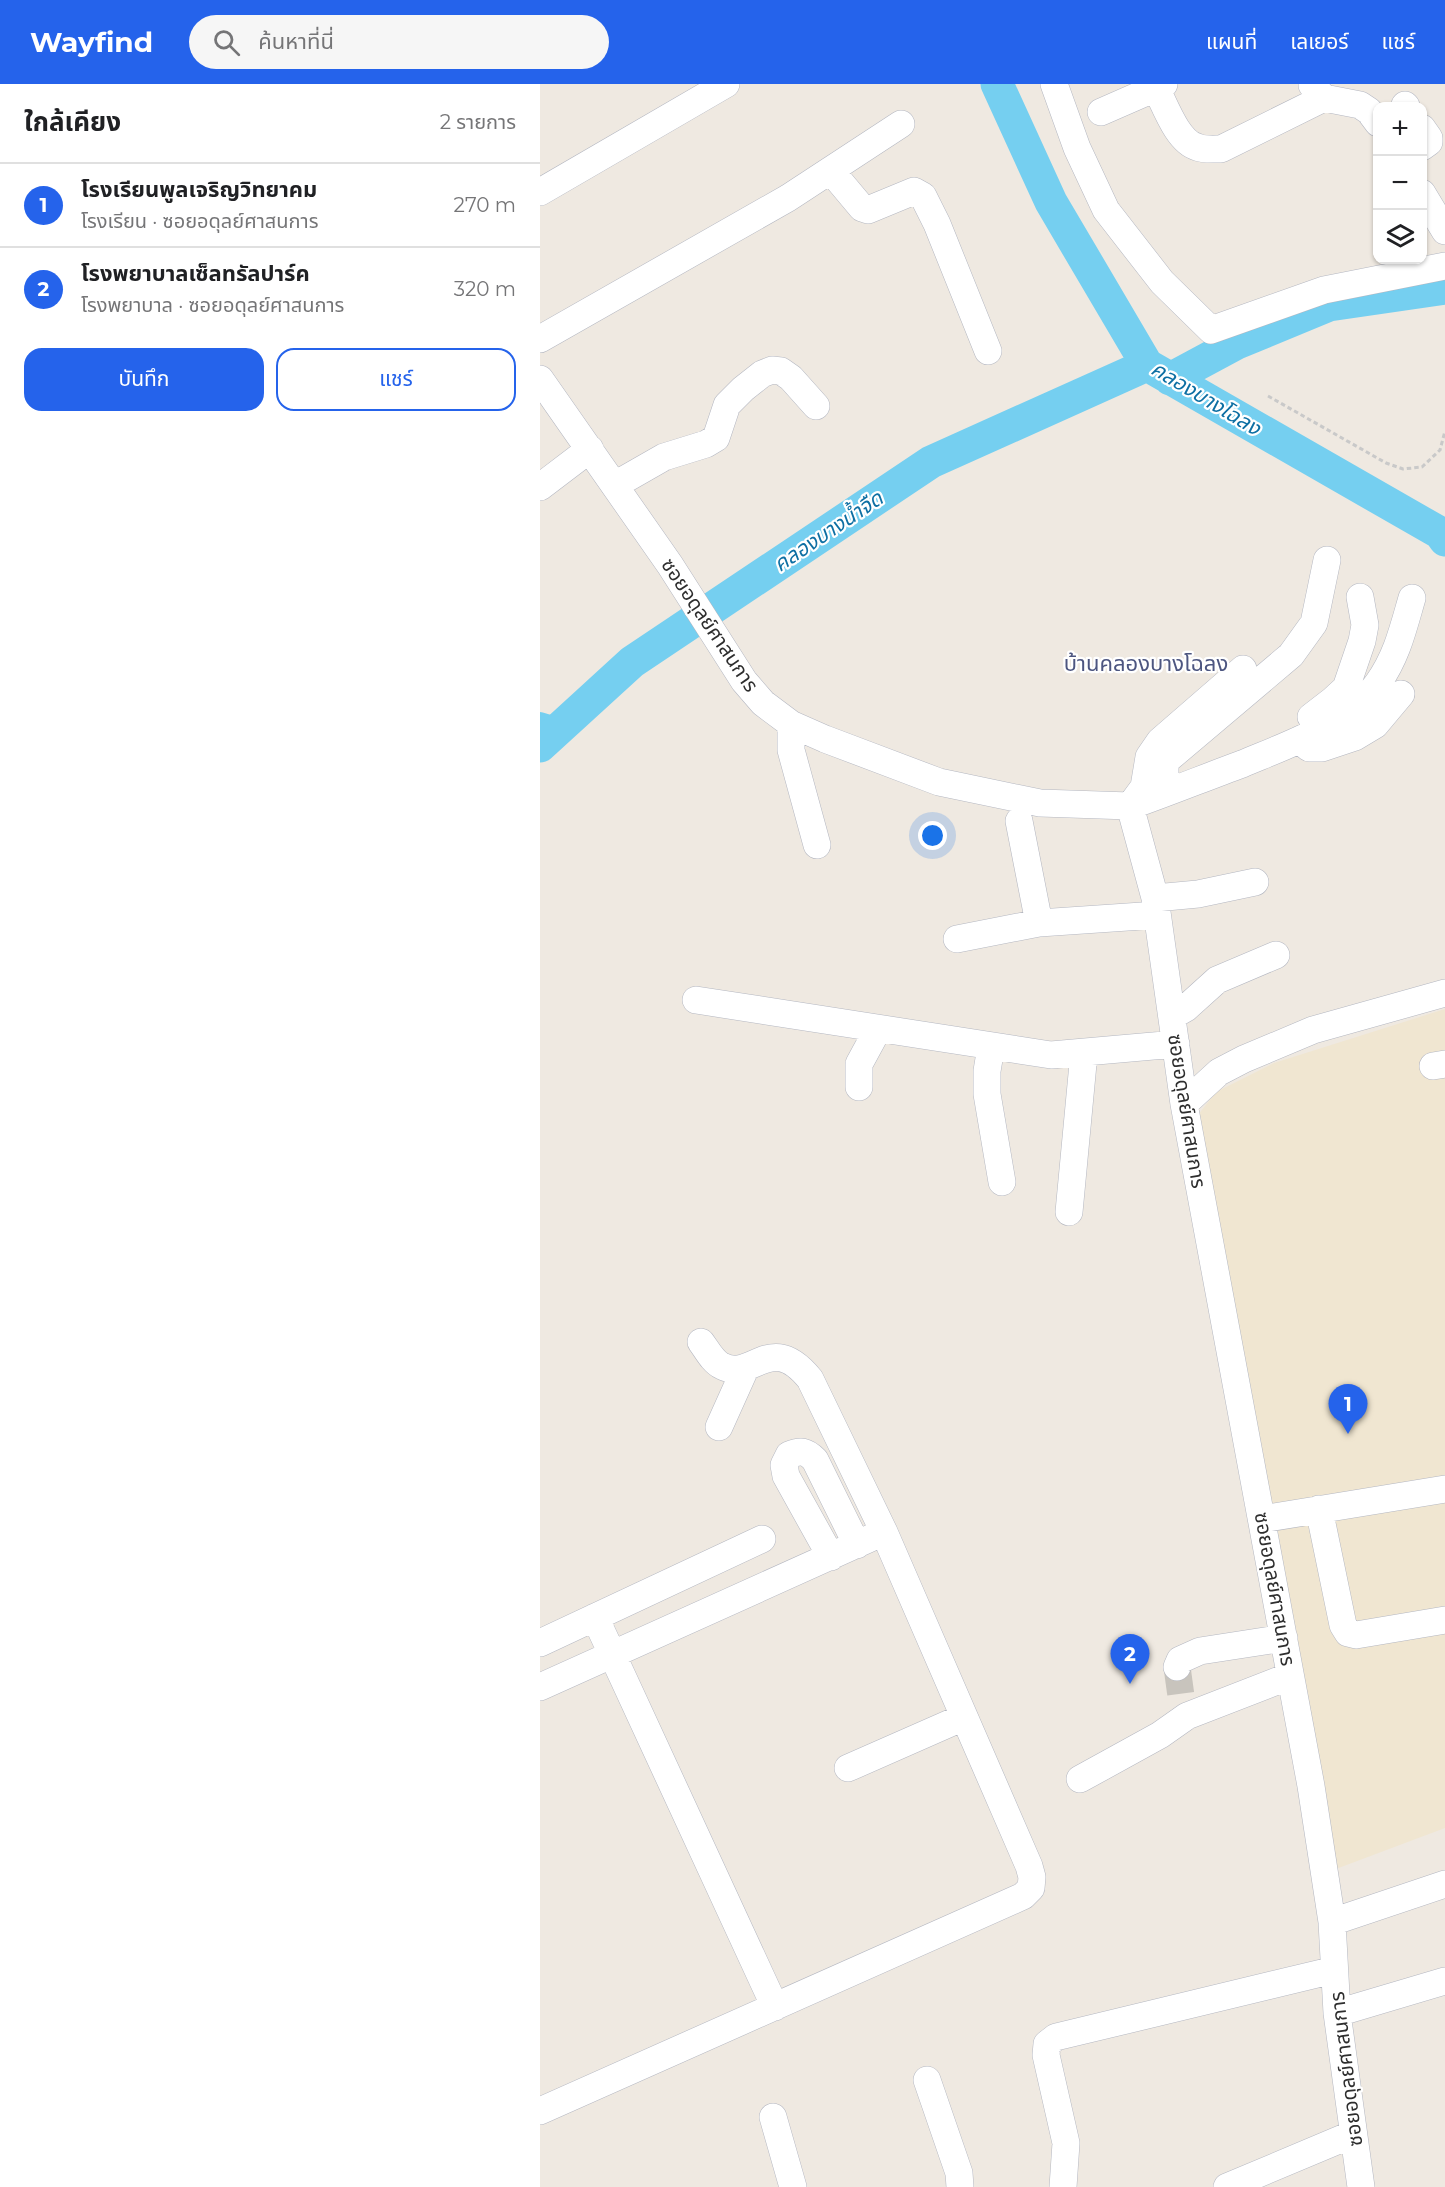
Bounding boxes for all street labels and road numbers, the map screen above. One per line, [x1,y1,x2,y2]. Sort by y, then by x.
street label: ซอยอดุลย์ศาสนการ [656,554,764,696]
street label: ซอยอดุลย์ศาสนการ [1163,1032,1211,1190]
street label: ซอยอดุลย์ศาสนการ [1250,1510,1300,1668]
street label: ซอยอดุลย์ศาสนการ [1325,1990,1367,2148]

